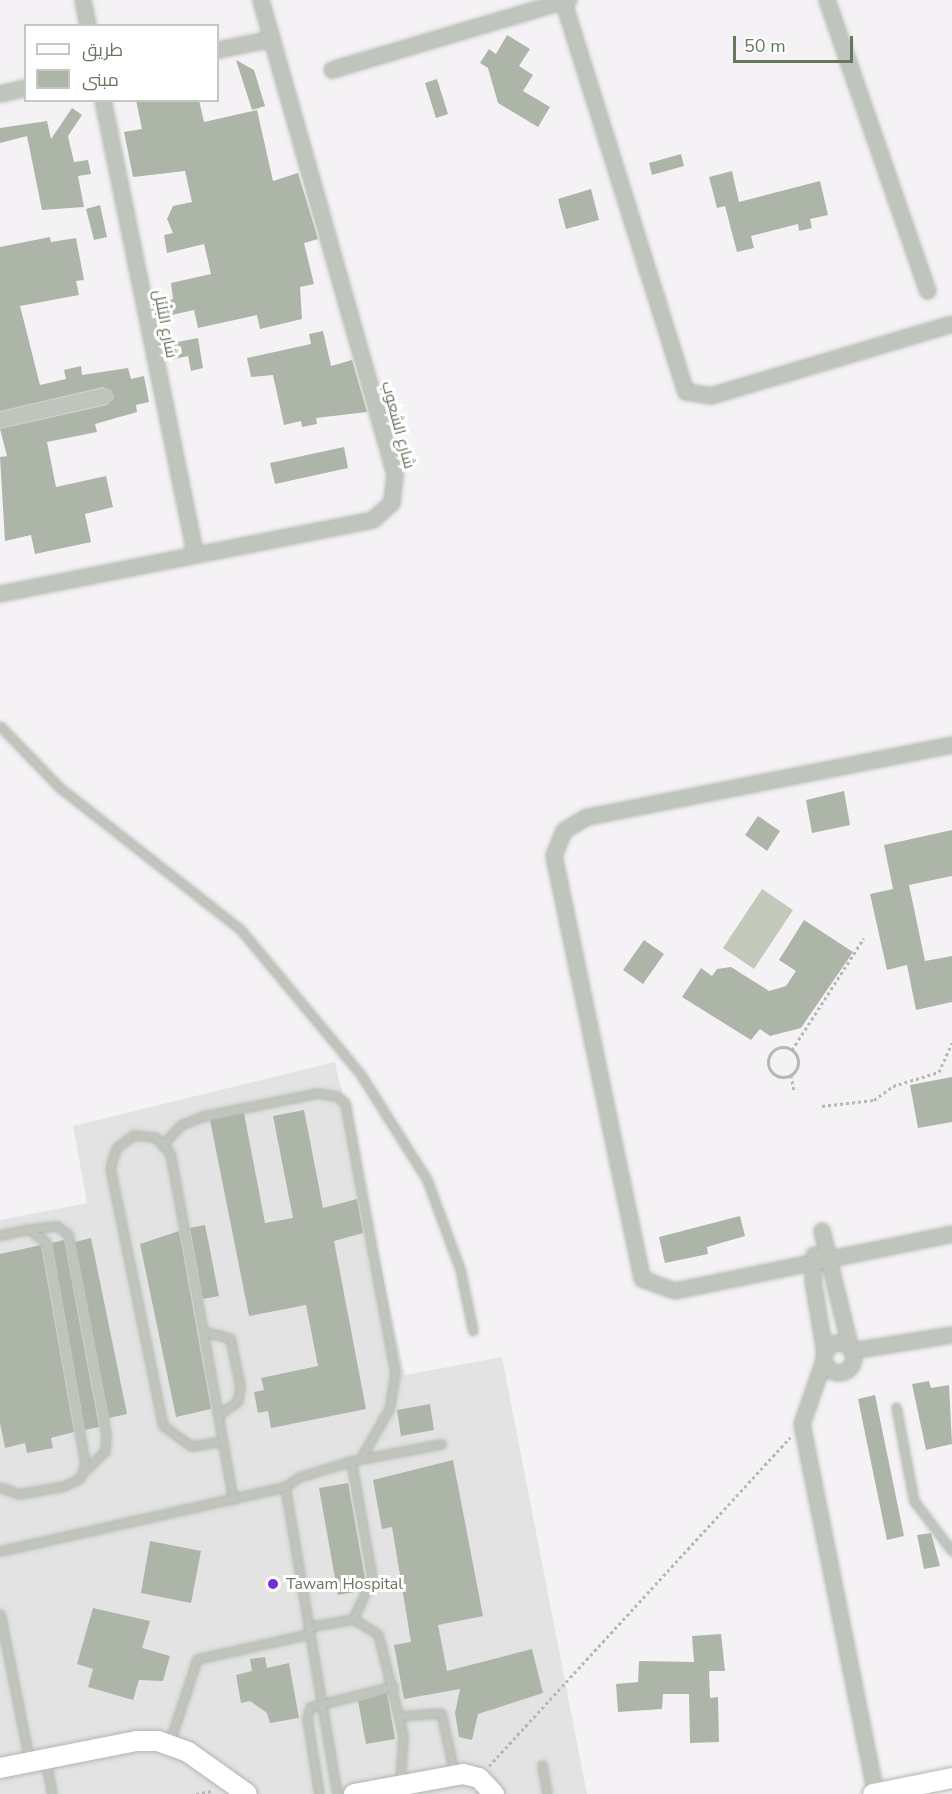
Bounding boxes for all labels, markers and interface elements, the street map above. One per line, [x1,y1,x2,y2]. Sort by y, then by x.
legend [24,24,219,102]
scale bar [736,24,856,62]
text: 50 m [744,34,786,58]
text: طريق [82,38,123,62]
text: مبنى [82,68,119,92]
street label: شارع البُلْبُل [149,288,181,360]
street label: شارع الشعوب [377,379,419,471]
place label: Tawam Hospital [286,1574,403,1594]
marker: Tawam Hospital [264,1575,282,1593]

